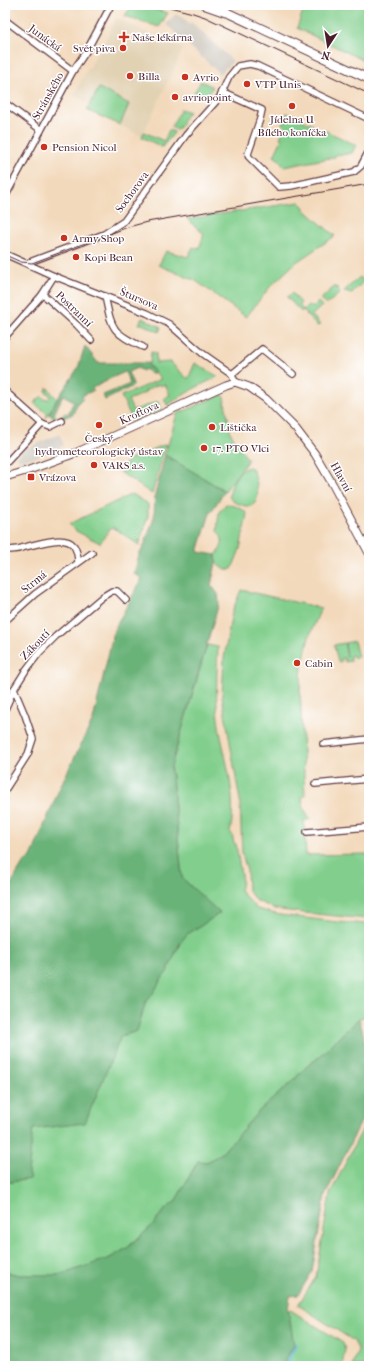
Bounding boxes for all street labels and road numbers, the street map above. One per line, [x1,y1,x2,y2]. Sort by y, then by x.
street label: Junácká [25,21,65,55]
street label: Stránského [30,70,67,122]
street label: Sochorova [113,168,152,215]
street label: Štursova [118,285,161,313]
street label: Postranní [53,288,96,330]
street label: Kroftova [117,398,161,427]
street label: Hlavní [328,460,355,495]
street label: Strmá [19,567,50,596]
street label: Zákoutí [18,627,53,663]

